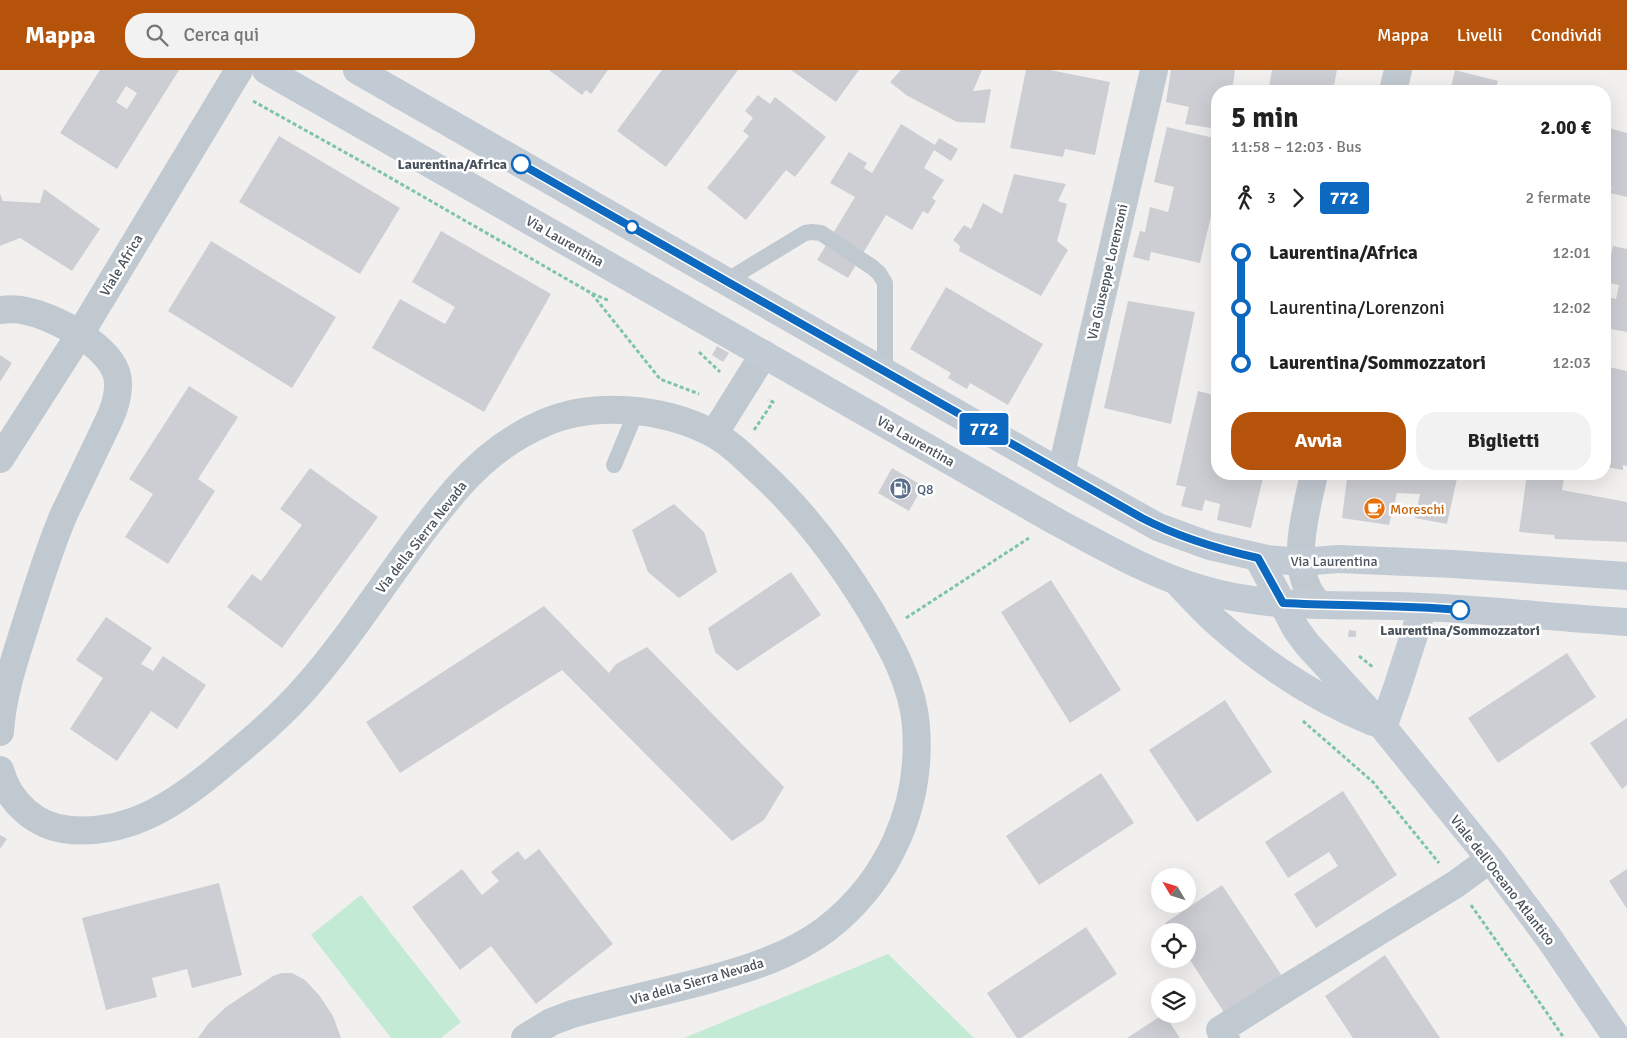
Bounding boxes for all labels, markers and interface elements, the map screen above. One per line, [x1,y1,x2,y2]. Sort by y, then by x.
search box [125,13,475,58]
text: Mappa [25,20,95,50]
icon: search [143,21,171,49]
text: Cerca qui [183,23,259,47]
text: Mappa [1377,24,1429,46]
text: Livelli [1457,24,1503,46]
text: Condividi [1531,24,1602,46]
text: 5 min [1231,101,1299,135]
text: 2.00 € [1540,116,1591,140]
text: 11:58 – 12:03 · Bus [1231,137,1362,157]
marker: Laurentina/Africa [511,154,531,174]
place label: Laurentina/Africa [397,156,507,173]
icon: walk [1231,184,1259,212]
icon: forward [1284,184,1312,212]
text: 772 [1330,187,1359,209]
text: 3 [1267,188,1276,208]
text: 2 fermate [1526,188,1591,208]
street label: Via Giuseppe Lorenzoni [1084,202,1131,342]
street label: Via Laurentina [523,212,607,271]
unlabelled marker [625,220,639,234]
street label: Viale Africa [96,231,147,299]
text: Laurentina/Africa [1269,241,1418,265]
text: 12:01 [1552,243,1591,263]
text: Laurentina/Lorenzoni [1269,296,1445,320]
text: 12:02 [1552,298,1591,318]
text: Laurentina/Sommozzatori [1269,351,1486,375]
text: 12:03 [1552,353,1591,373]
street label: Via Laurentina [874,412,958,471]
button: Avvia [1231,412,1406,470]
button: Biglietti [1416,412,1591,470]
line badge: 772 [955,413,1013,445]
text: 772 [969,418,999,440]
fuel station icon: Q8 [889,477,913,501]
street label: Via della Sierra Nevada [372,478,471,597]
place label: Q8 [917,481,934,498]
cafe icon: Moreschi [1362,497,1386,521]
place label: Moreschi [1390,501,1445,518]
street label: Via Laurentina [1290,553,1378,570]
marker: Laurentina/Sommozzatori [1450,600,1470,620]
place label: Laurentina/Sommozzatori [1380,622,1540,639]
street label: Viale dell'Oceano Atlantico [1447,812,1559,949]
north arrow [1151,868,1196,912]
map controls [1151,868,1196,1023]
button: locate [1151,923,1196,968]
street label: Via della Sierra Nevada [628,954,766,1009]
button: layers [1151,978,1196,1023]

